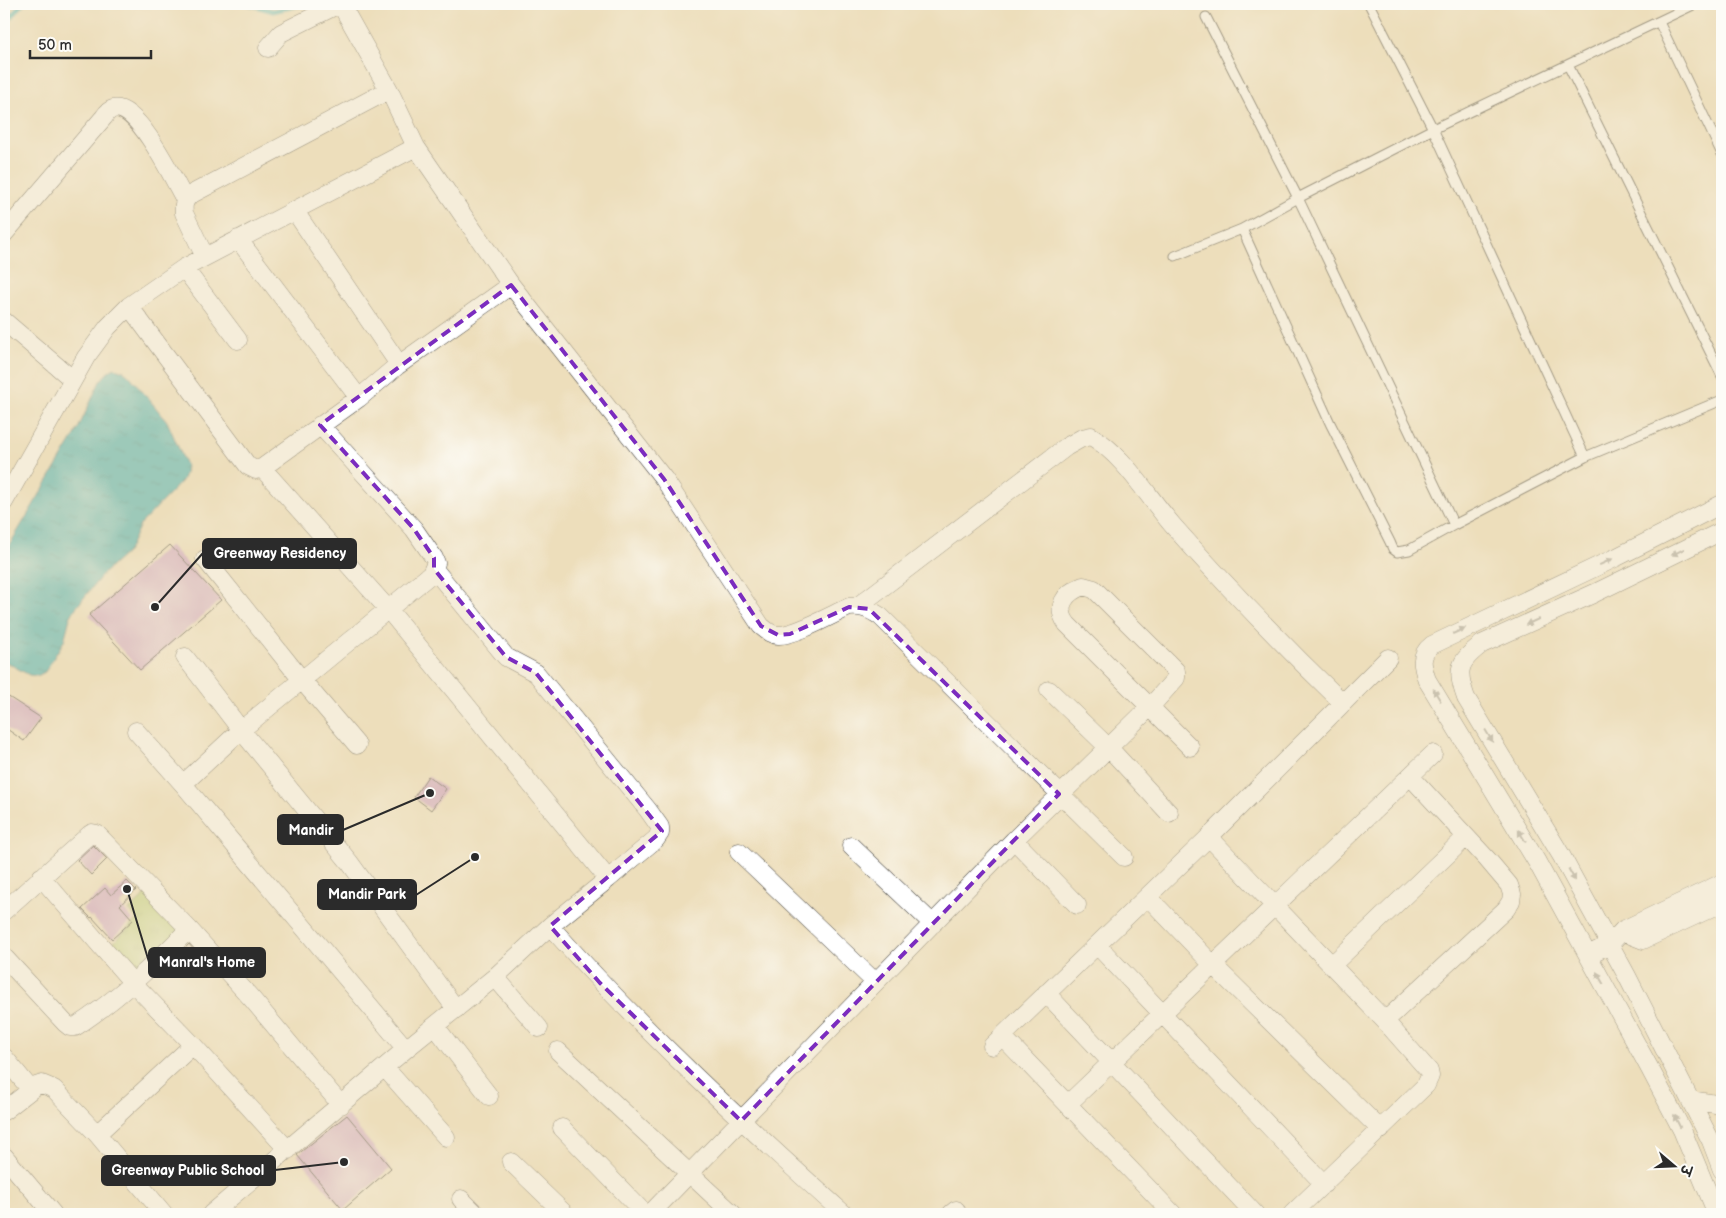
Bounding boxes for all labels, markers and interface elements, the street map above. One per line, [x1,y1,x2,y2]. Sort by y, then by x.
scale bar [30,28,151,60]
text: 50 m [38,36,72,55]
callout: Greenway Residency [203,539,356,568]
text: Greenway Residency [214,545,347,562]
one-way arrow [1671,548,1686,556]
one-way arrow [1599,558,1613,566]
one-way arrow [1525,618,1539,626]
one-way arrow [1452,627,1466,635]
one-way arrow [1432,689,1441,702]
one-way arrow [1484,729,1493,742]
callout: Mandir [278,815,343,844]
text: Mandir [288,822,334,839]
one-way arrow [1517,829,1526,842]
one-way arrow [1568,868,1577,882]
callout: Mandir Park [318,880,416,909]
text: Mandir Park [328,886,407,903]
callout: Manral's Home [149,948,265,977]
text: Manral's Home [159,954,255,971]
one-way arrow [1596,971,1605,985]
one-way arrow [1673,1114,1681,1128]
north arrow [1648,1140,1698,1190]
callout: Greenway Public School [102,1156,275,1185]
text: उ [1676,1161,1696,1179]
text: Greenway Public School [112,1162,264,1179]

